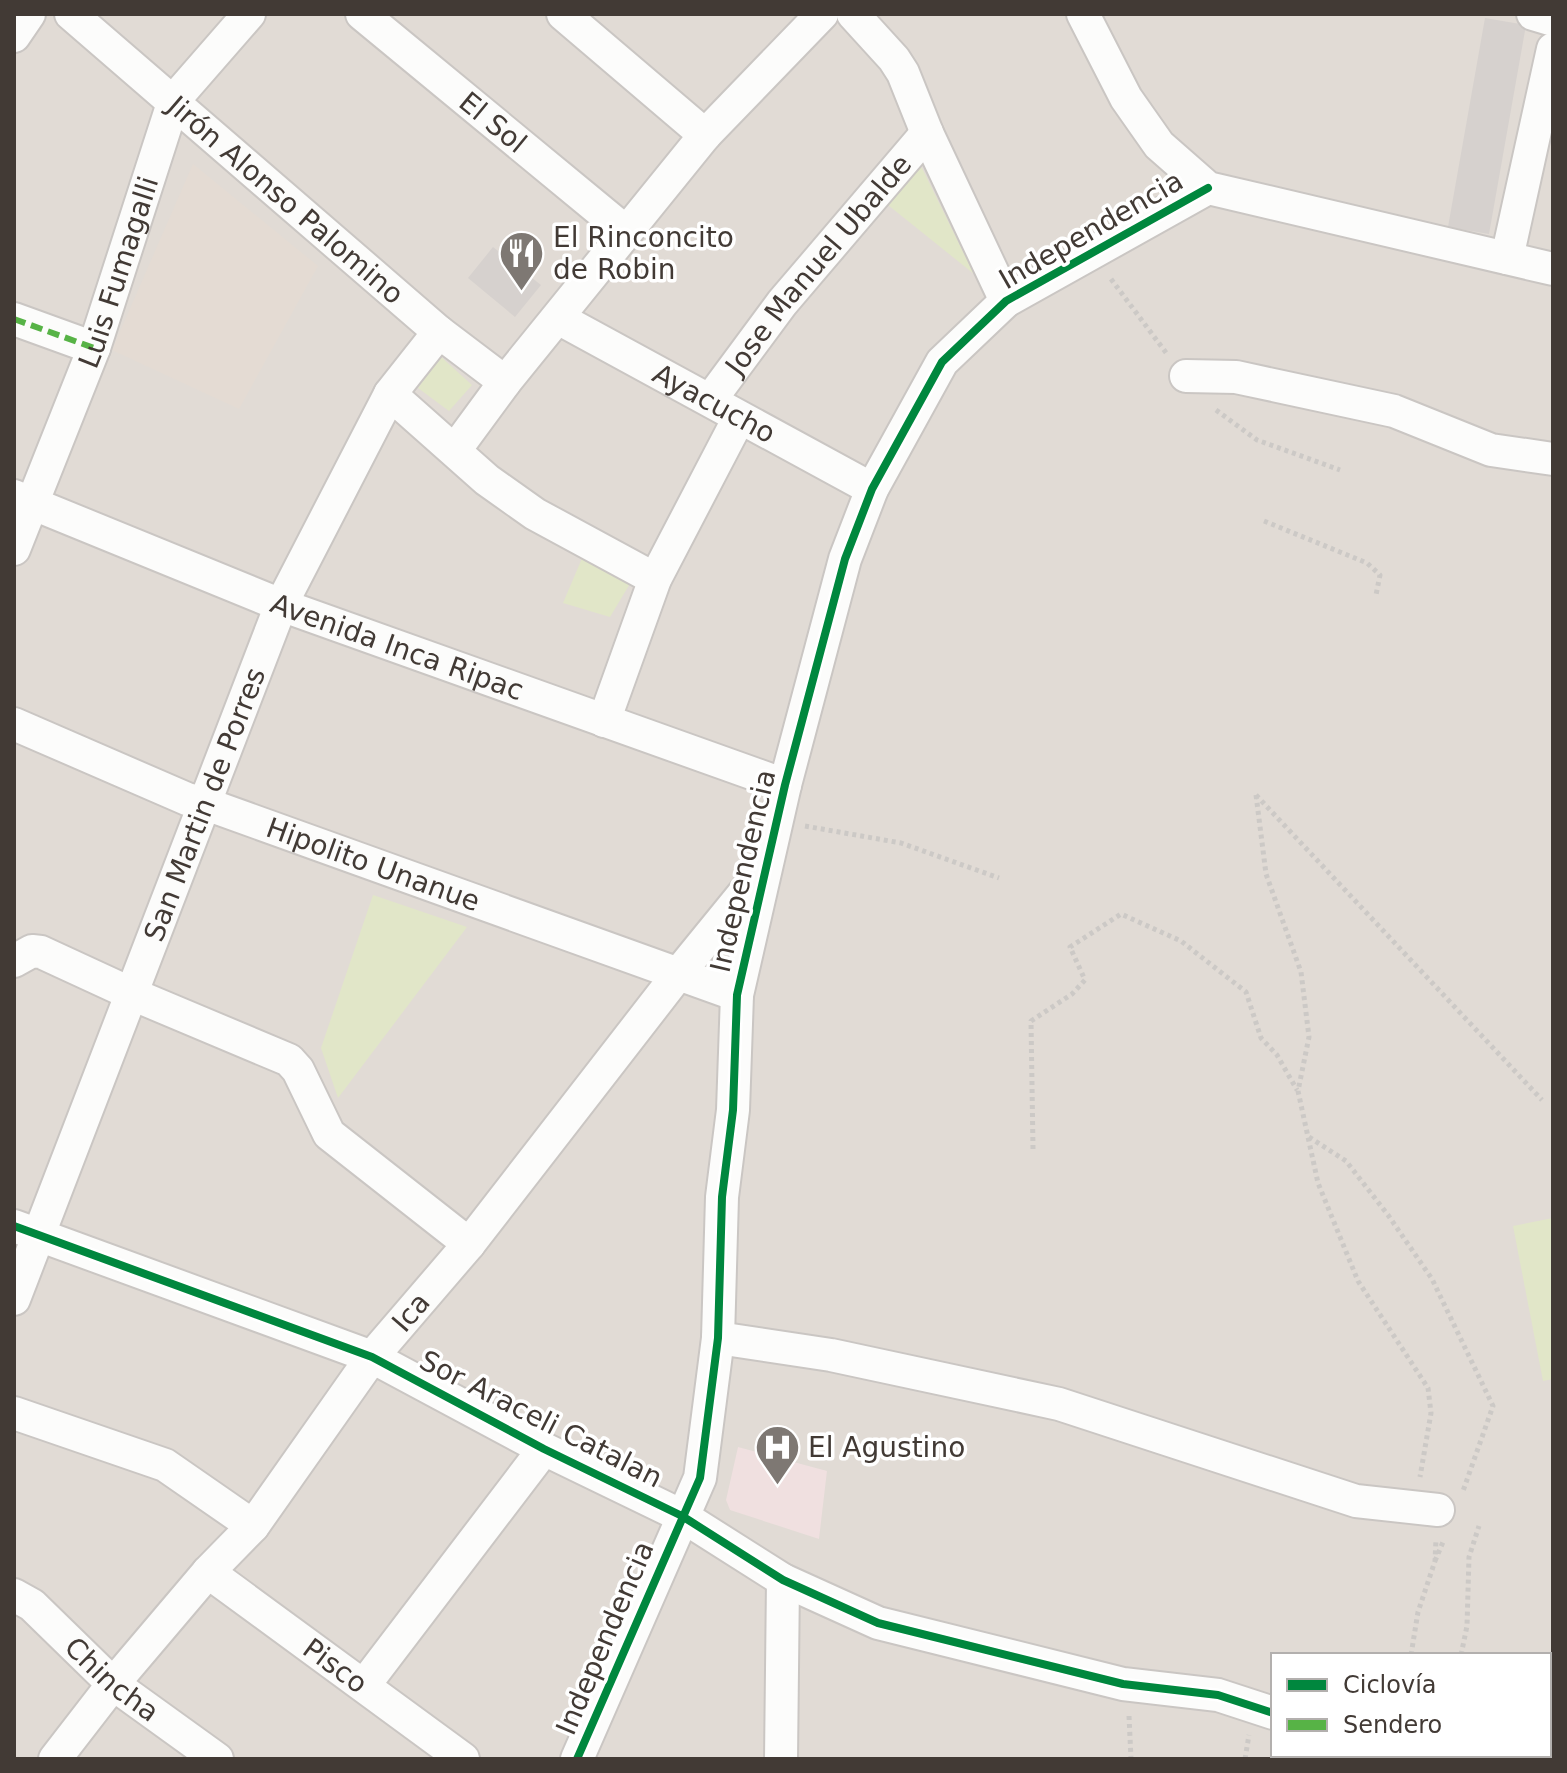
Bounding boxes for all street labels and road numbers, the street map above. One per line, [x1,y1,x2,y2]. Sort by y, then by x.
street label: El Sol [453,85,533,159]
street label: Jirón Alonso Palomino [160,88,411,311]
street label: Jose Manuel Ubalde [717,148,918,383]
street label: Independencia [993,164,1189,296]
street label: Luis Fumagalli [71,172,165,373]
street label: Ayacucho [647,356,781,450]
street label: Avenida Inca Ripac [266,586,528,707]
street label: San Martin de Porres [137,663,272,946]
street label: Independencia [704,767,782,975]
street label: Hipolito Unanue [262,811,485,918]
street label: Ica [385,1286,436,1338]
street label: Sor Araceli Catalan [414,1344,668,1494]
street label: Independencia [549,1536,661,1740]
street label: Chincha [58,1630,166,1728]
street label: Pisco [297,1631,374,1700]

